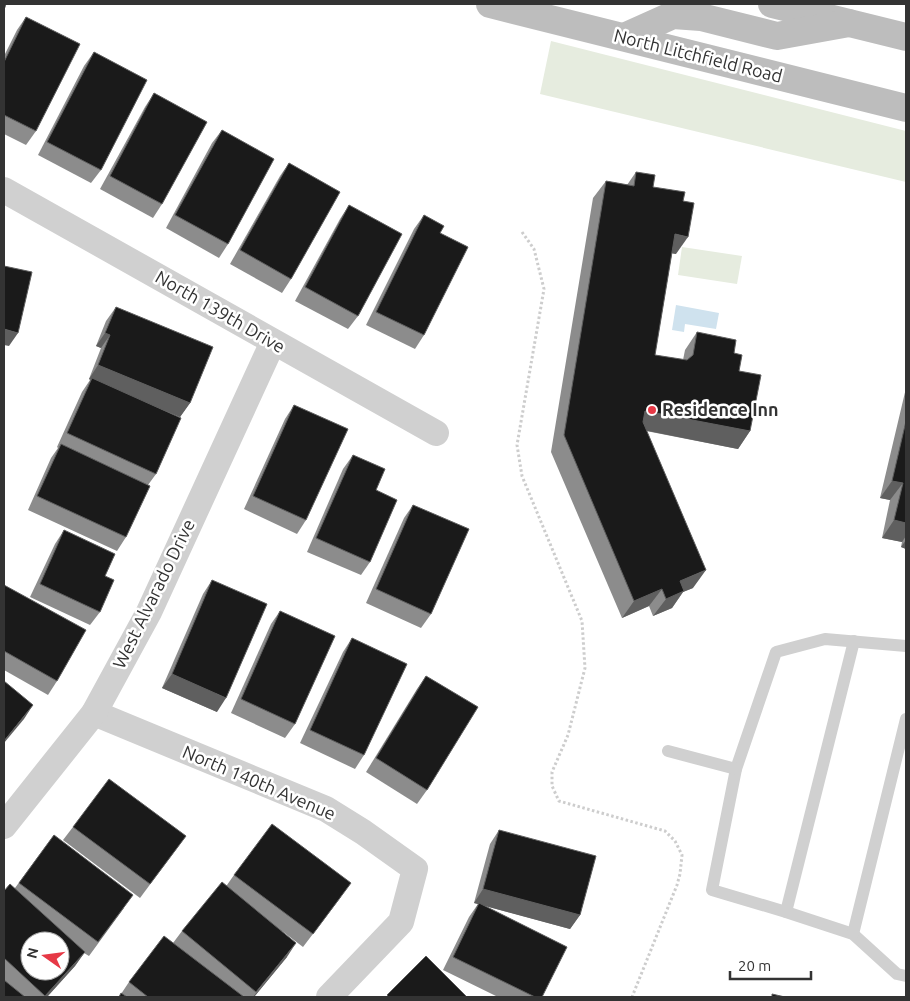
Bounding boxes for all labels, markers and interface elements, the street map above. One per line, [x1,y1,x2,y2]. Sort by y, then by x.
street label: North Litchfield Road [612,24,785,86]
street label: North 139th Drive [152,266,289,356]
place label: Residence Inn [662,399,779,419]
marker: Residence Inn [646,404,658,416]
street label: West Alvarado Drive [108,516,198,671]
street label: North 140th Avenue [180,741,339,823]
north arrow [20,931,70,981]
text: N [23,946,41,960]
scale bar [730,948,811,980]
text: 20 m [738,957,771,974]

